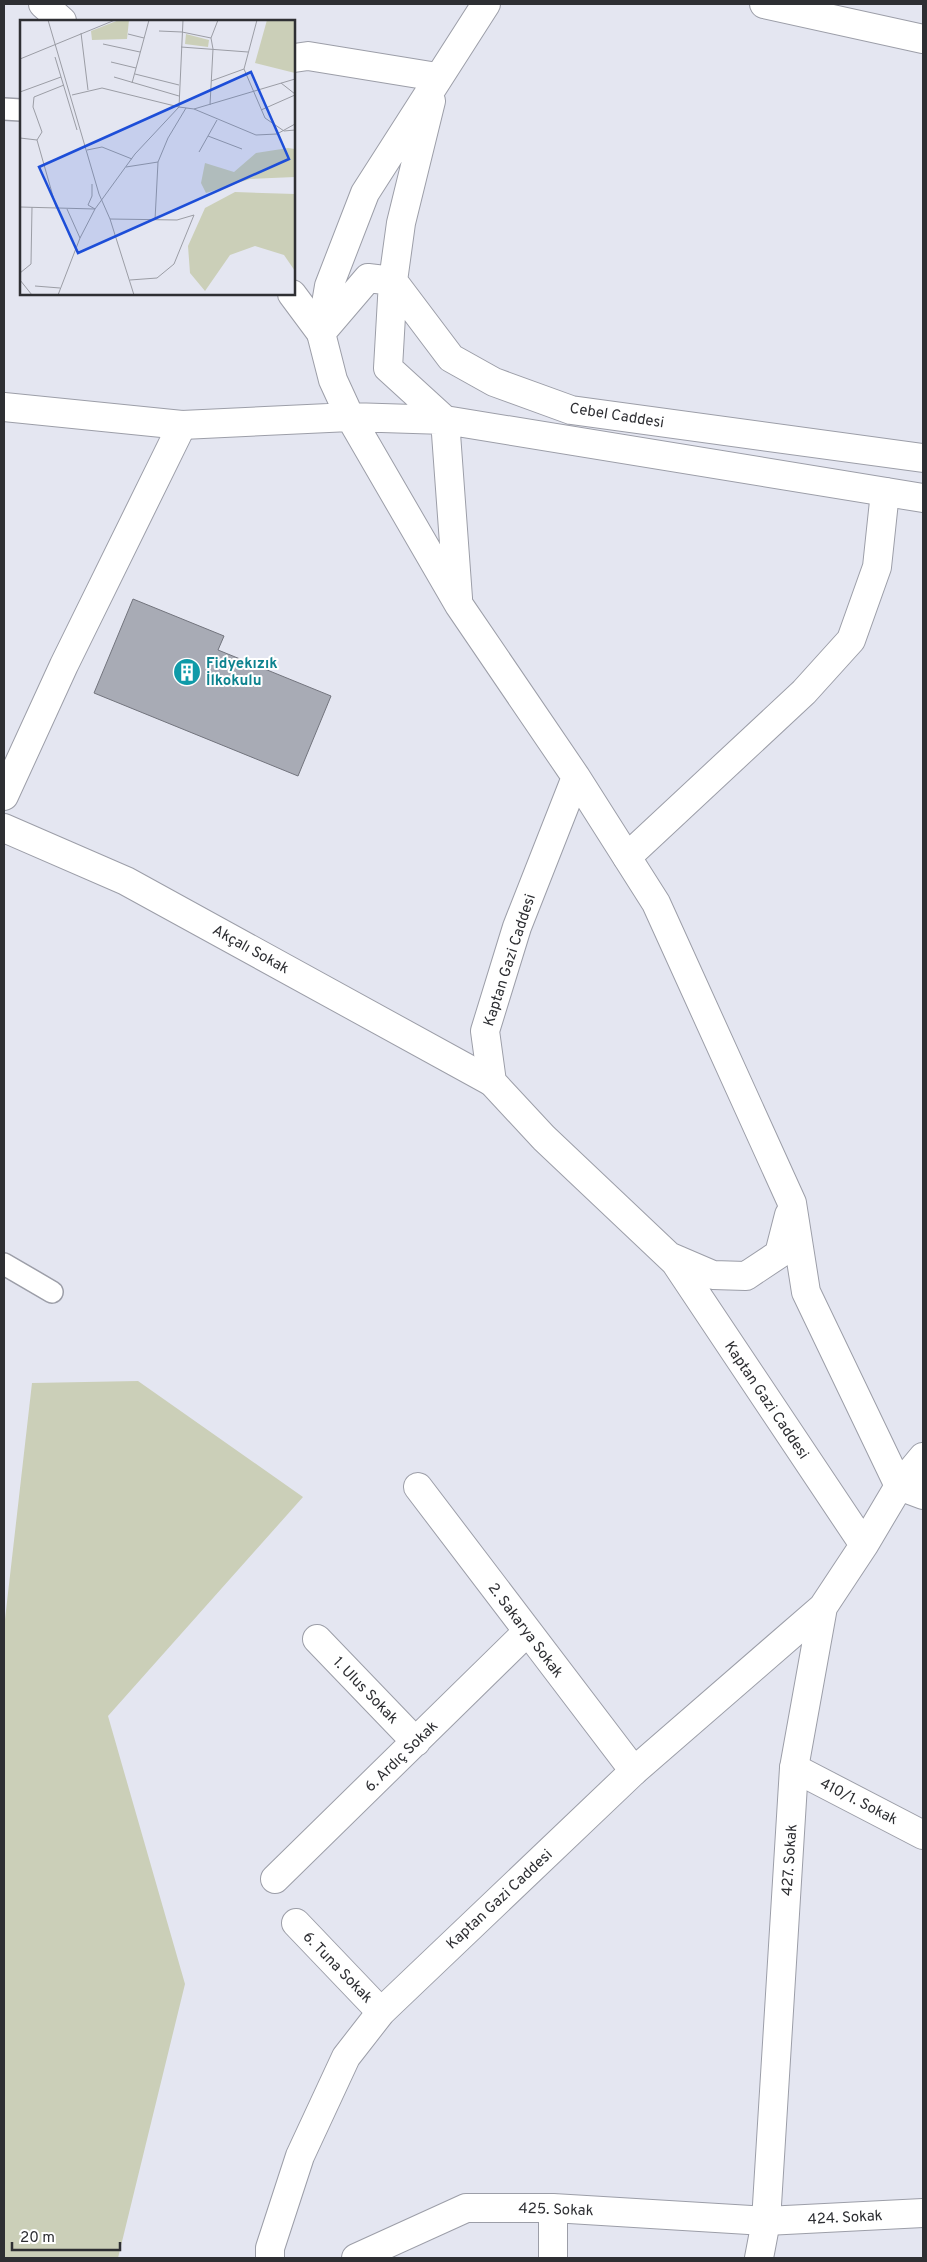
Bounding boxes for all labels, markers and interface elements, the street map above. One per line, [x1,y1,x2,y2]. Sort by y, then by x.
inset map [20,20,295,295]
street label: Cebel Caddesi [568,400,665,433]
place label: Fidyekızık İlkokulu [206,655,278,691]
building icon: Fidyekızık İlkokulu [172,657,202,687]
street label: Kaptan Gazi Caddesi [480,892,541,1029]
street label: Akçalı Sokak [209,921,292,979]
street label: Kaptan Gazi Caddesi [719,1338,812,1463]
street label: 2. Sakarya Sokak [483,1580,567,1682]
street label: 1. Ulus Sokak [328,1653,402,1729]
street label: 6. Ardıç Sokak [361,1717,443,1797]
street label: 410/1. Sokak [816,1775,900,1830]
street label: 427. Sokak [779,1823,802,1897]
street label: Kaptan Gazi Caddesi [443,1846,557,1954]
street label: 6. Tuna Sokak [298,1928,376,2008]
street label: 425. Sokak [518,2200,594,2221]
street label: 424. Sokak [807,2207,883,2230]
scale bar [12,2220,120,2252]
text: 20 m [20,2229,55,2248]

